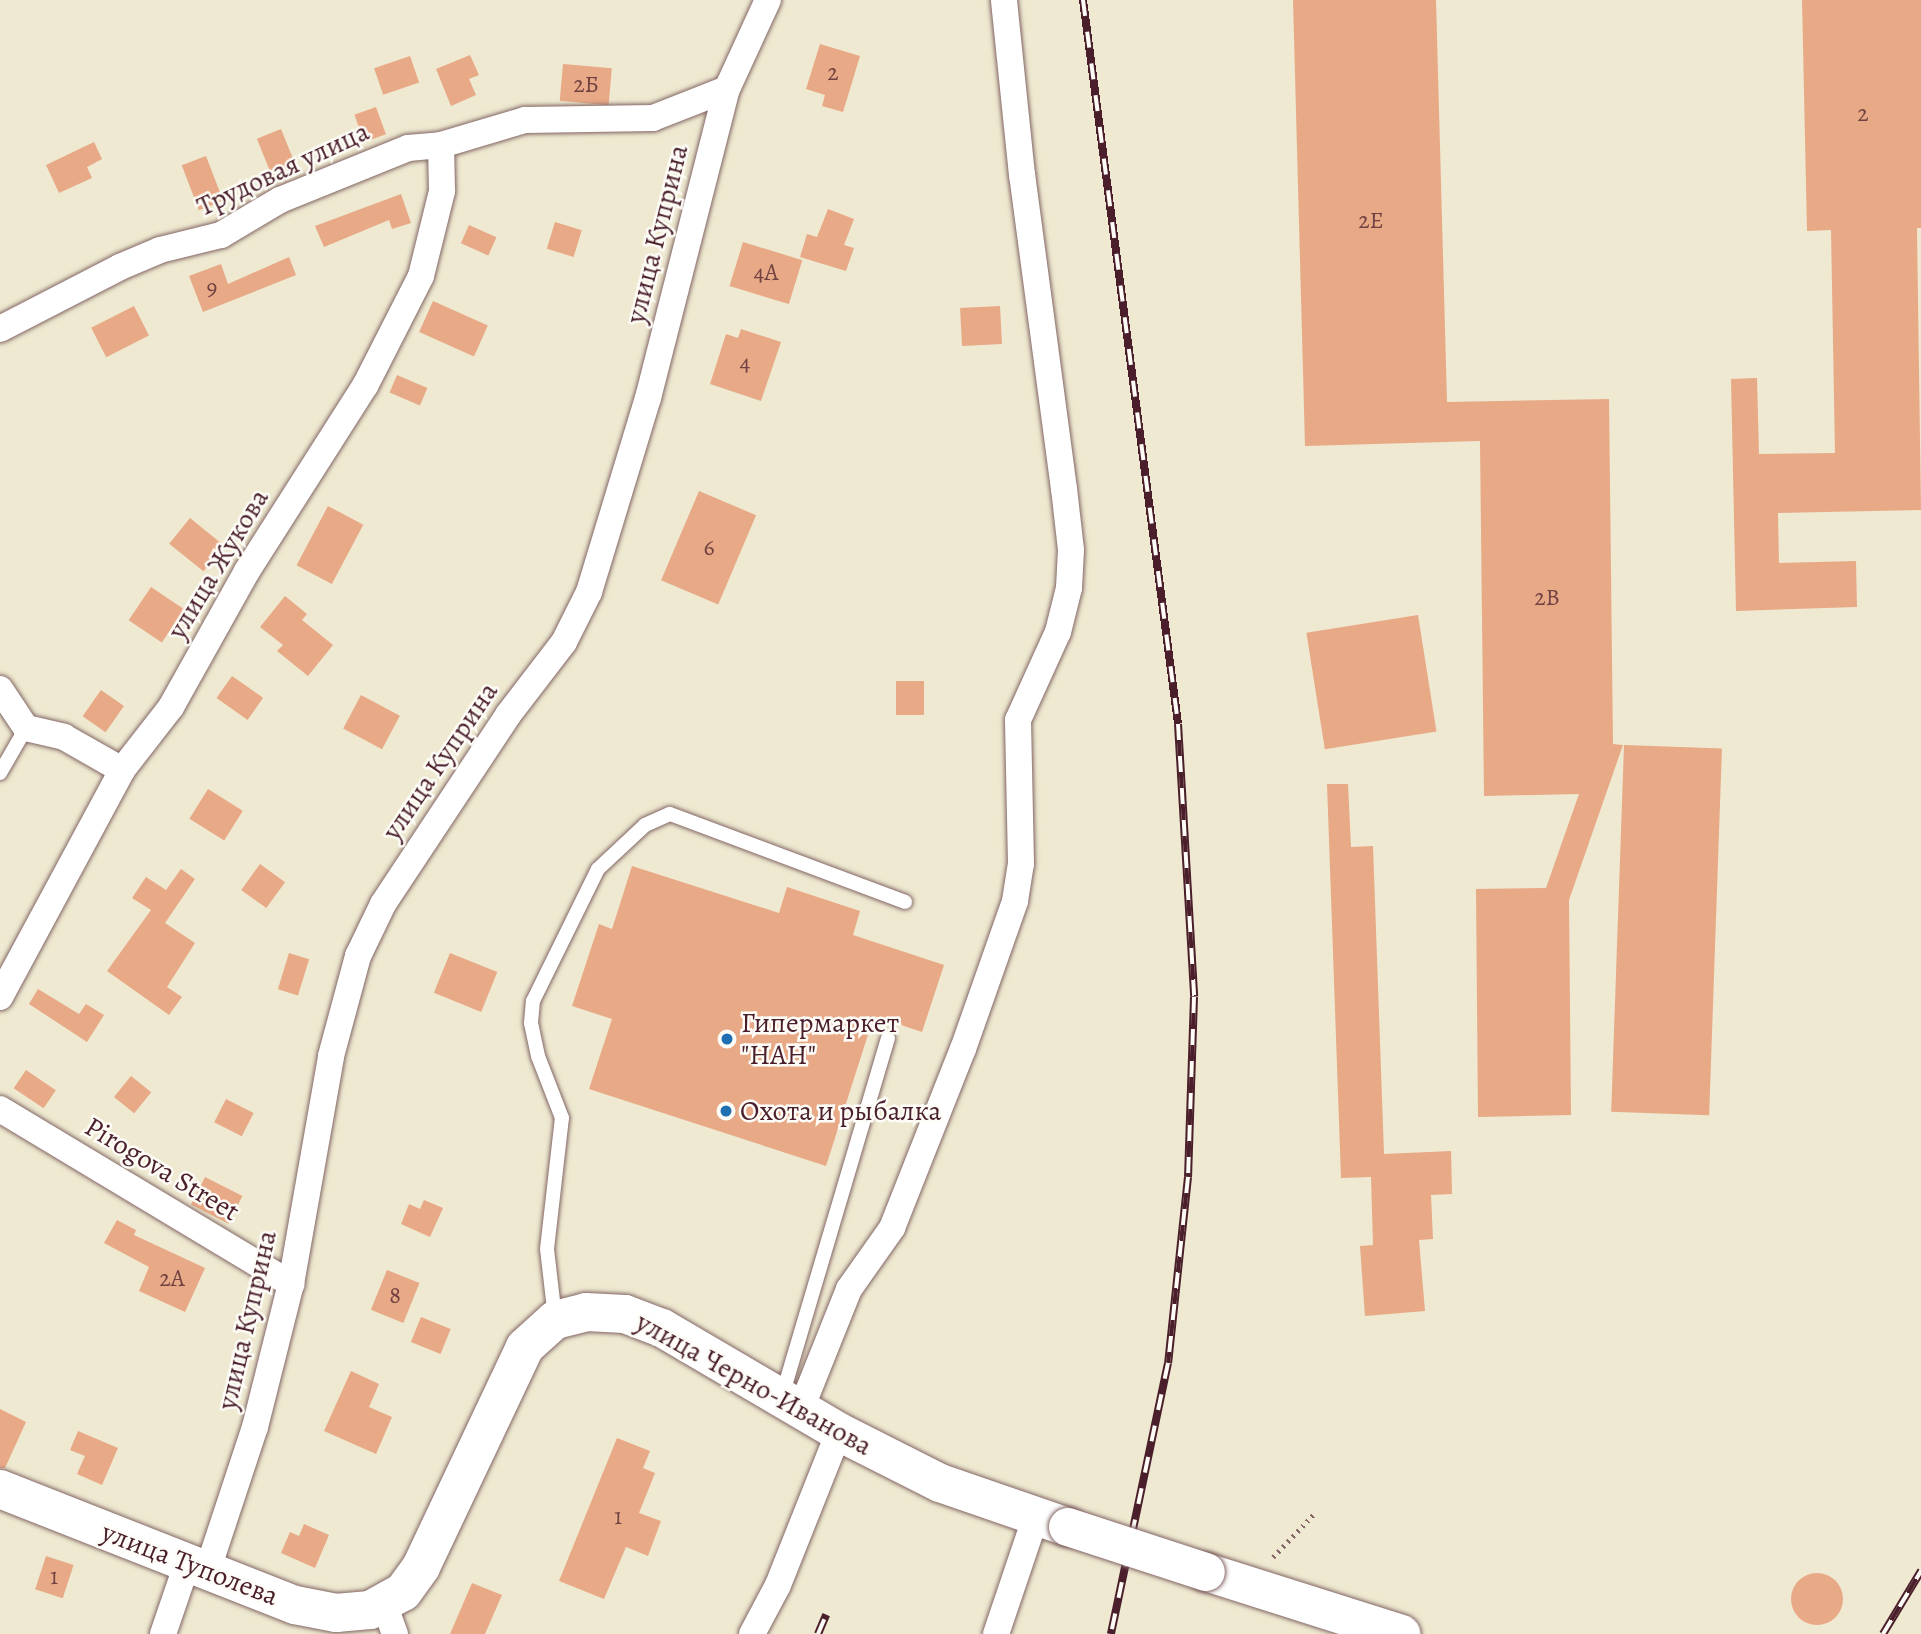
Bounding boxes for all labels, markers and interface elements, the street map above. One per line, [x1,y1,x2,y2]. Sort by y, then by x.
house number: 2 [827,59,839,87]
house number: 2Б [573,71,599,99]
house number: 2 [1857,100,1869,128]
street label: Трудовая улица [192,114,374,224]
street label: улица Куприна [619,141,695,327]
house number: 2Е [1358,207,1384,235]
house number: 4А [754,259,778,287]
house number: 9 [207,274,217,302]
house number: 4 [740,349,750,377]
street label: улица Жукова [160,483,276,645]
house number: 6 [703,534,715,562]
house number: 2В [1534,584,1560,612]
street label: улица Куприна [375,676,505,846]
place label: Гипермаркет "НАН" [741,1006,899,1072]
marker: Гипермаркет "НАН" [719,1031,735,1047]
place label: Охота и рыбалка [740,1094,941,1128]
marker: Охота и рыбалка [718,1103,734,1119]
street label: Pirogova Street [79,1110,245,1228]
street label: улица Куприна [210,1227,284,1413]
house number: 2А [159,1265,185,1293]
house number: 8 [389,1282,401,1310]
street label: улица Черно-Иванова [630,1305,878,1463]
house number: 1 [614,1503,622,1531]
street label: улица Туполева [97,1515,283,1613]
house number: 1 [50,1563,58,1591]

